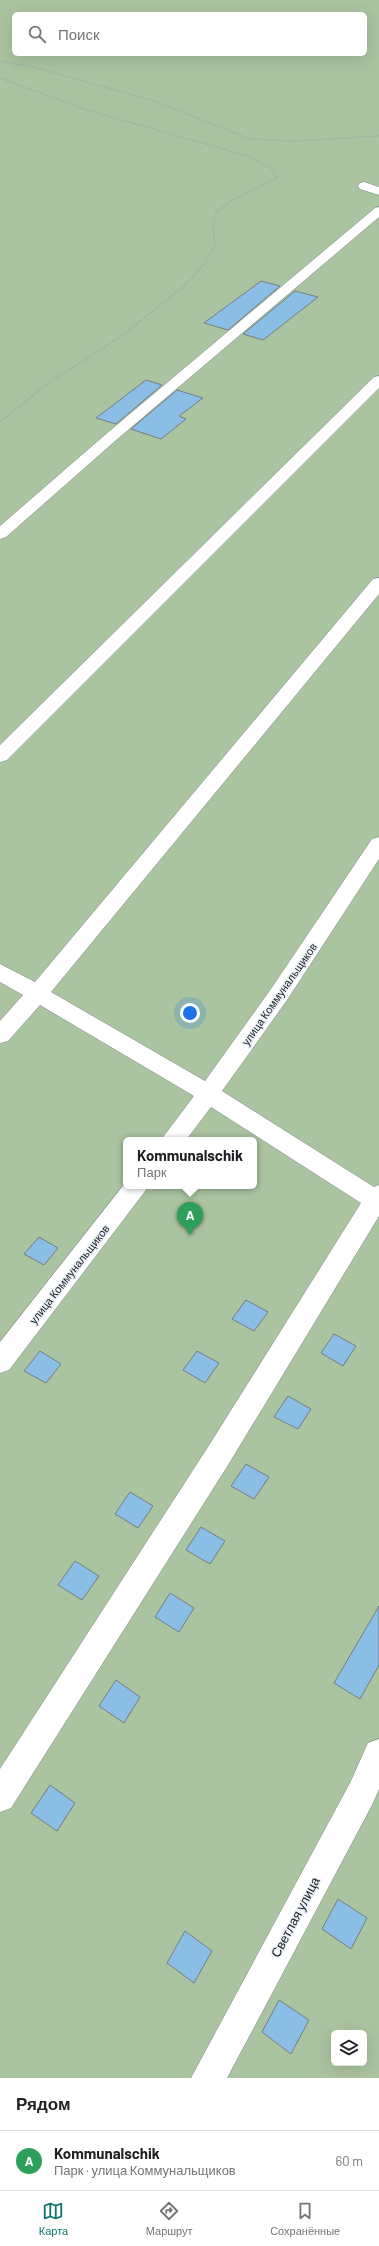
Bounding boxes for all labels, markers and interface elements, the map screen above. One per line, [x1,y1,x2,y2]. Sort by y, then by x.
search box [12,12,367,56]
icon: search [26,23,48,45]
text: Поиск [58,25,100,43]
street label: улица Коммунальщиков [239,940,319,1048]
your location [180,1003,200,1023]
popup [123,1137,257,1189]
text: Kommunalschik [137,1146,243,1164]
text: Парк [137,1164,167,1180]
pin: A [177,1202,203,1235]
street label: улица Коммунальщиков [26,1222,112,1326]
street label: Светлая улица [267,1873,323,1960]
map controls [331,2030,367,2066]
button: layers [331,2030,367,2066]
text: Рядом [16,2093,71,2113]
text: Kommunalschik [54,2144,160,2162]
text: A [25,2153,33,2169]
text: 60 m [336,2153,363,2169]
text: Парк · улица Коммунальщиков [54,2162,236,2178]
tab: Карта [39,2200,68,2237]
tab: Маршрут [146,2200,193,2237]
tab: Сохранённые [270,2200,340,2237]

